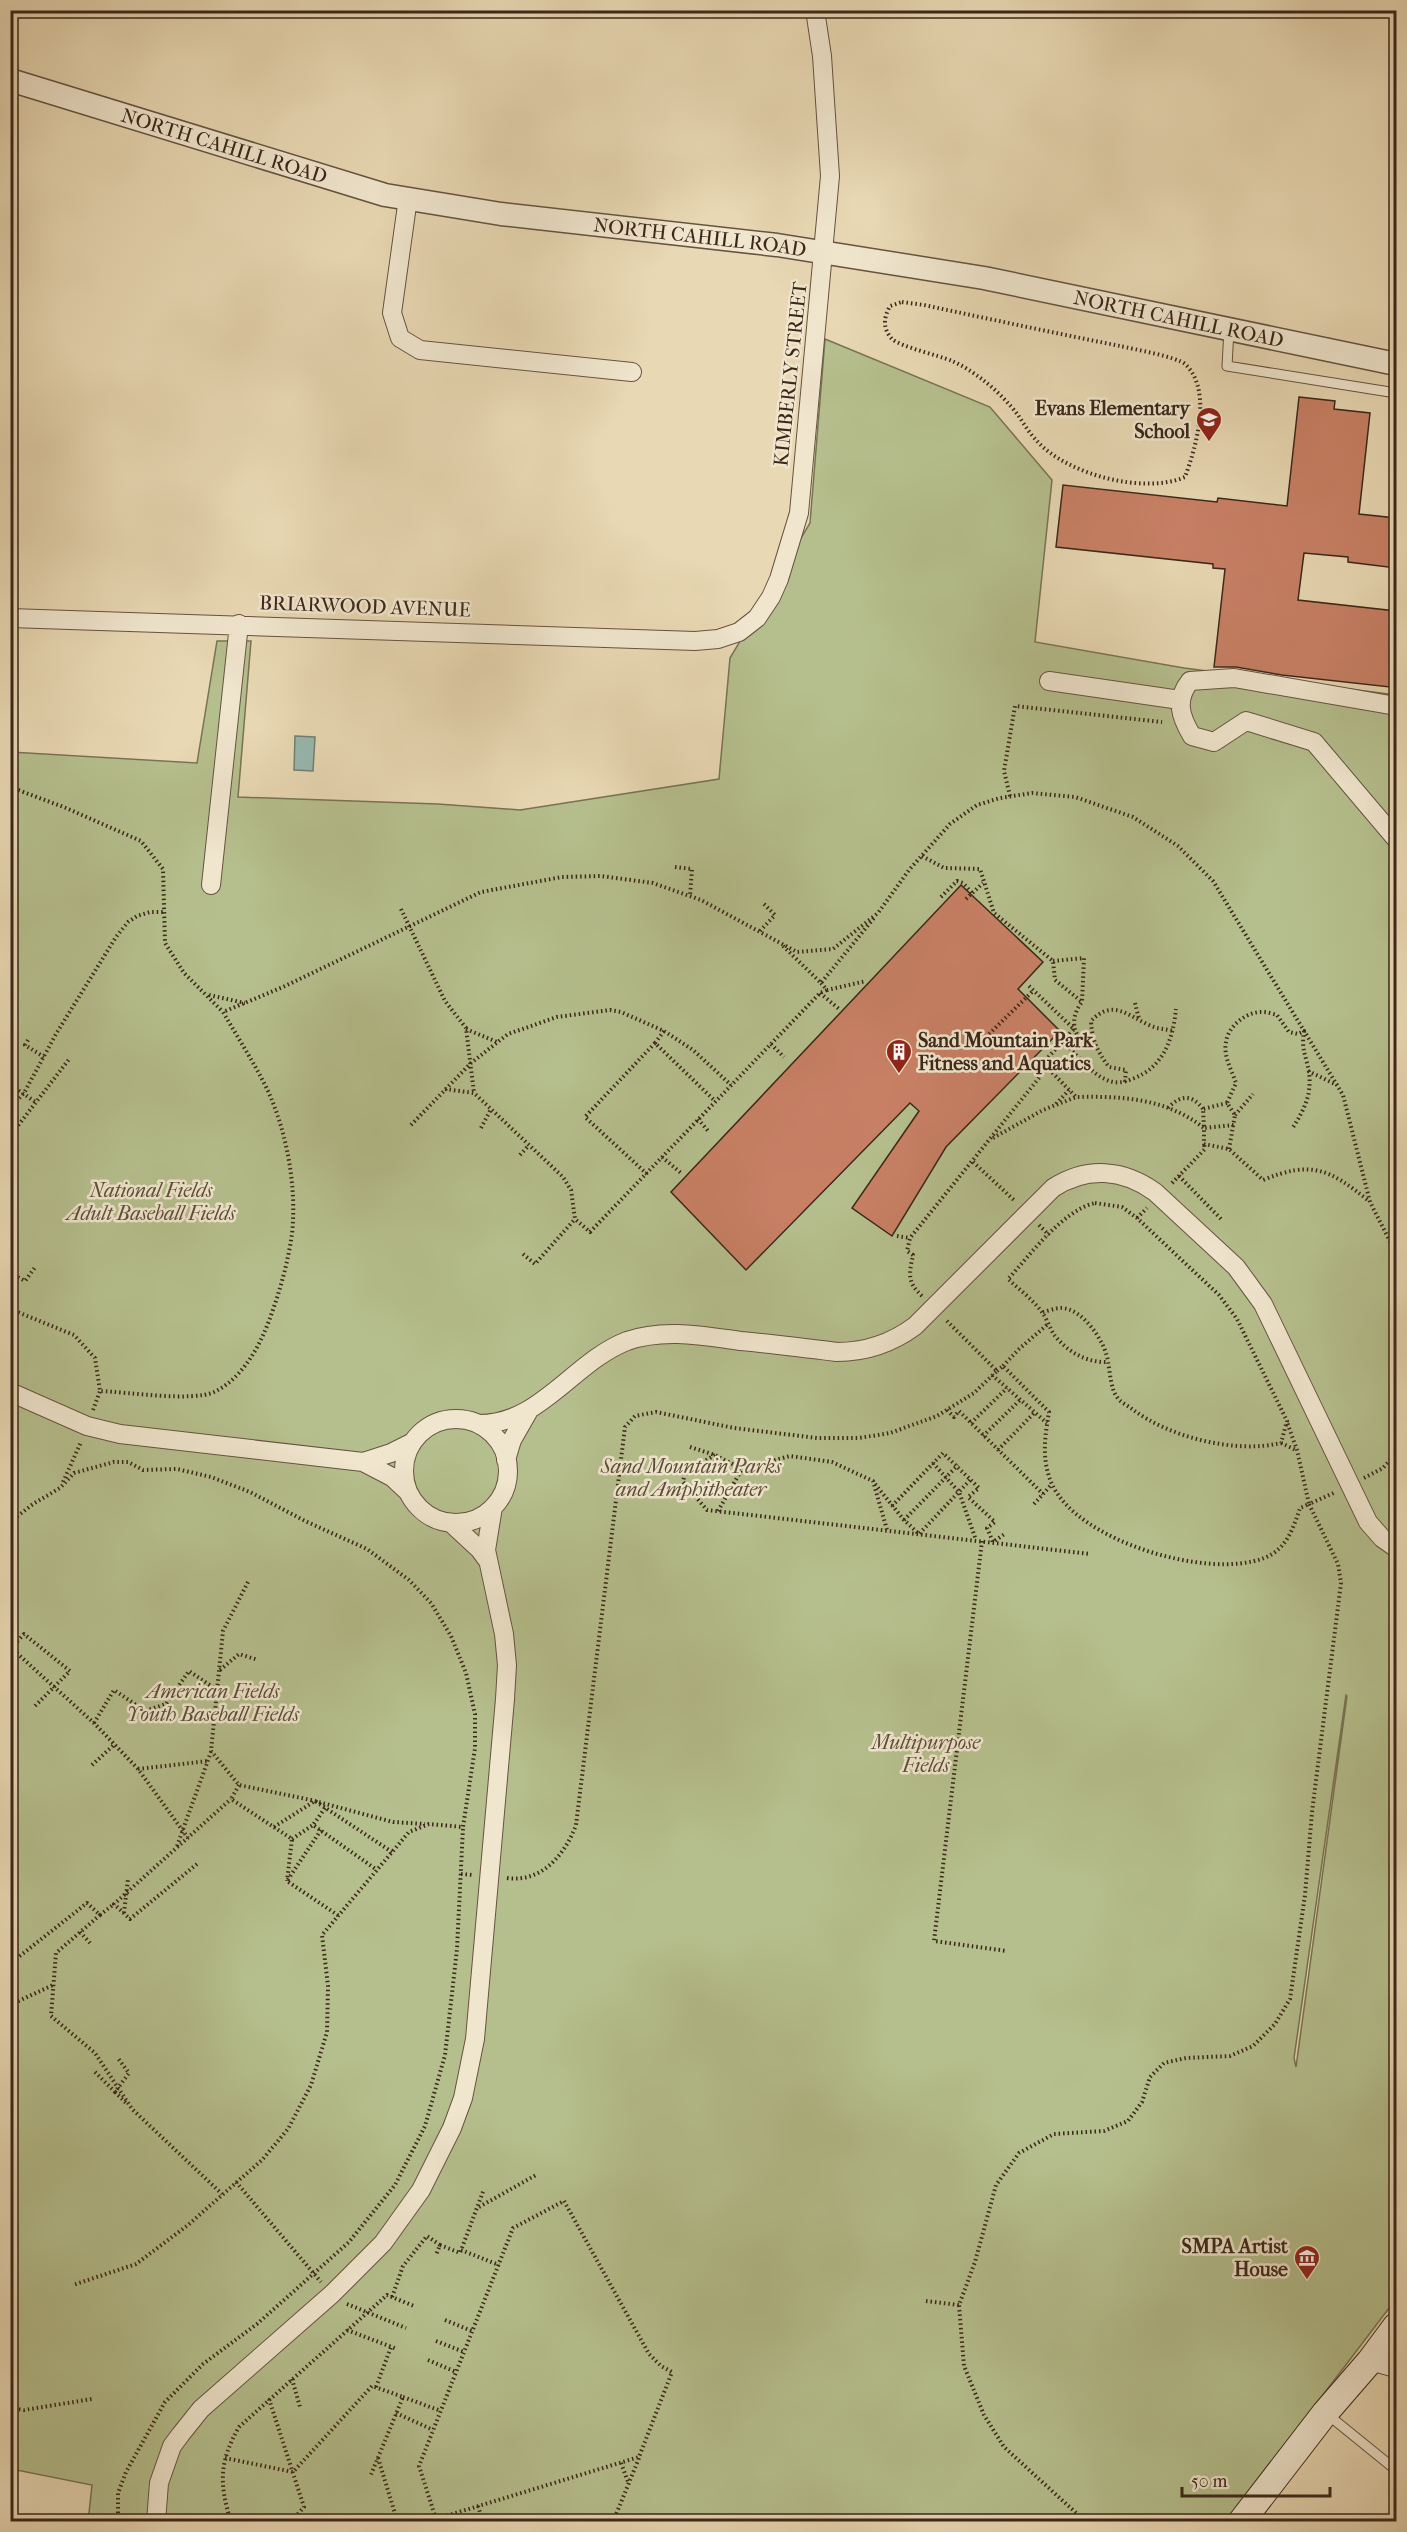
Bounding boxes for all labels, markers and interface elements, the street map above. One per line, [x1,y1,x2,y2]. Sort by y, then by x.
street label: NORTH CAHILL ROAD [118,104,330,189]
street label: NORTH CAHILL ROAD [592,213,808,262]
street label: KIMBERLY STREET [769,280,812,467]
street label: NORTH CAHILL ROAD [1071,286,1286,352]
place label: Evans Elementary School [1035,397,1191,443]
school or university icon: Evans Elementary School [1194,405,1224,443]
street label: BRIARWOOD AVENUE [259,591,471,622]
place label: Sand Mountain Park Fitness and Aquatics [917,1029,1094,1075]
building icon: Sand Mountain Park Fitness and Aquatics [884,1037,914,1075]
park label: National Fields Adult Baseball Fields [64,1179,236,1225]
park label: Sand Mountain Parks and Amphitheater [600,1455,782,1501]
park label: American Fields Youth Baseball Fields [127,1680,300,1726]
park label: Multipurpose Fields [870,1731,981,1777]
place label: SMPA Artist House [1182,2235,1289,2281]
museum icon: SMPA Artist House [1292,2243,1322,2281]
scale bar [1182,2460,1330,2498]
text: 50 m [1191,2471,1228,2492]

